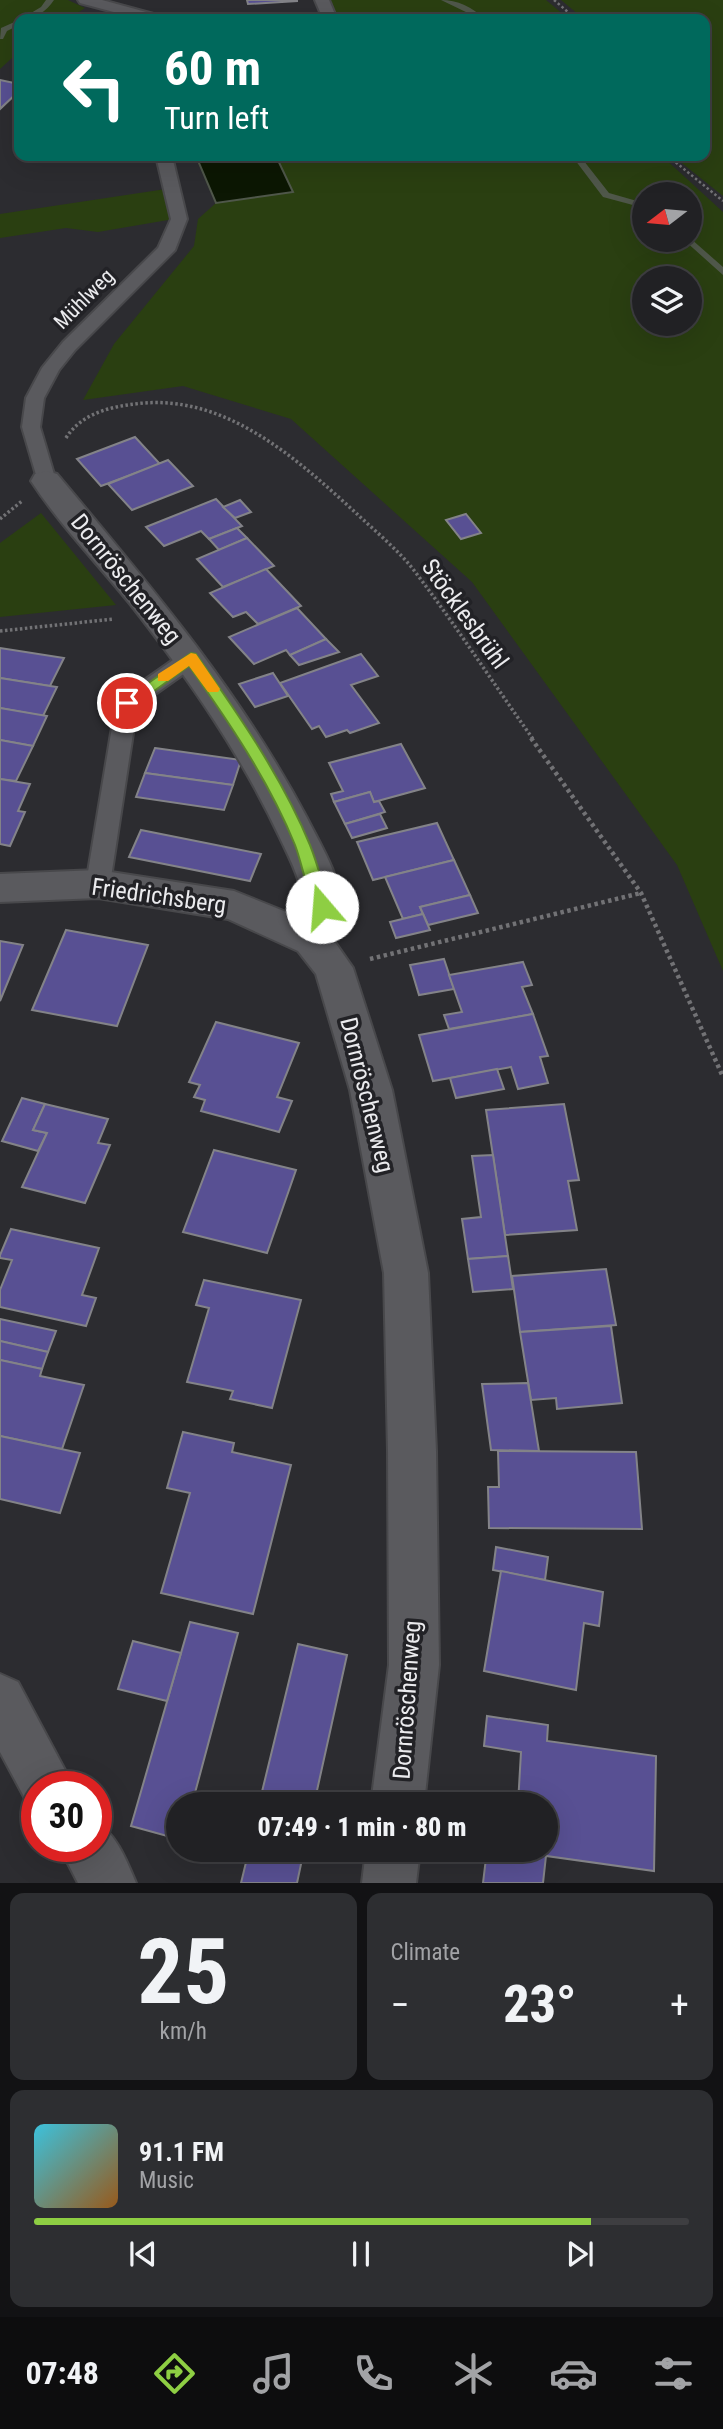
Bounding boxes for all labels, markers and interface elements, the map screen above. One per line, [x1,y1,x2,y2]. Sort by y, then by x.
text: 60 m [164,40,261,97]
icon: left [49,42,140,133]
text: Turn left [164,99,269,137]
north arrow [632,182,702,252]
map controls [632,182,702,336]
street label: Mühlweg [49,264,119,334]
button: layers [632,266,702,336]
street label: Dornröschenweg [65,508,187,650]
street label: Stöcklesbrühl [416,554,514,674]
pin [97,673,157,733]
icon: arrive [108,684,146,722]
position arrow [285,870,359,944]
street label: Friedrichsberg [90,873,228,919]
street label: Dornröschenweg [334,1014,400,1176]
street label: Dornröschenweg [387,1620,427,1780]
speed limit sign: 30 [21,1771,112,1862]
text: 07:49 · 1 min · 80 m [257,1812,467,1842]
text: 25 [137,1919,229,2025]
text: Climate [391,1939,460,1966]
text: 23° [503,1974,576,2035]
text: − [391,1983,410,2027]
text: + [670,1983,689,2027]
text: km/h [160,2018,207,2045]
text: 91.1 FM [139,2137,224,2167]
text: Music [139,2167,194,2194]
icon: previous [124,2235,162,2273]
icon: pause [342,2235,380,2273]
icon: next [561,2235,599,2273]
icon: directions [150,2349,199,2398]
icon: music [249,2349,298,2398]
icon: phone [349,2349,398,2398]
icon: climate [449,2349,498,2398]
icon: car [549,2349,598,2398]
icon: filters [649,2349,698,2398]
text: 07:48 [25,2354,99,2392]

